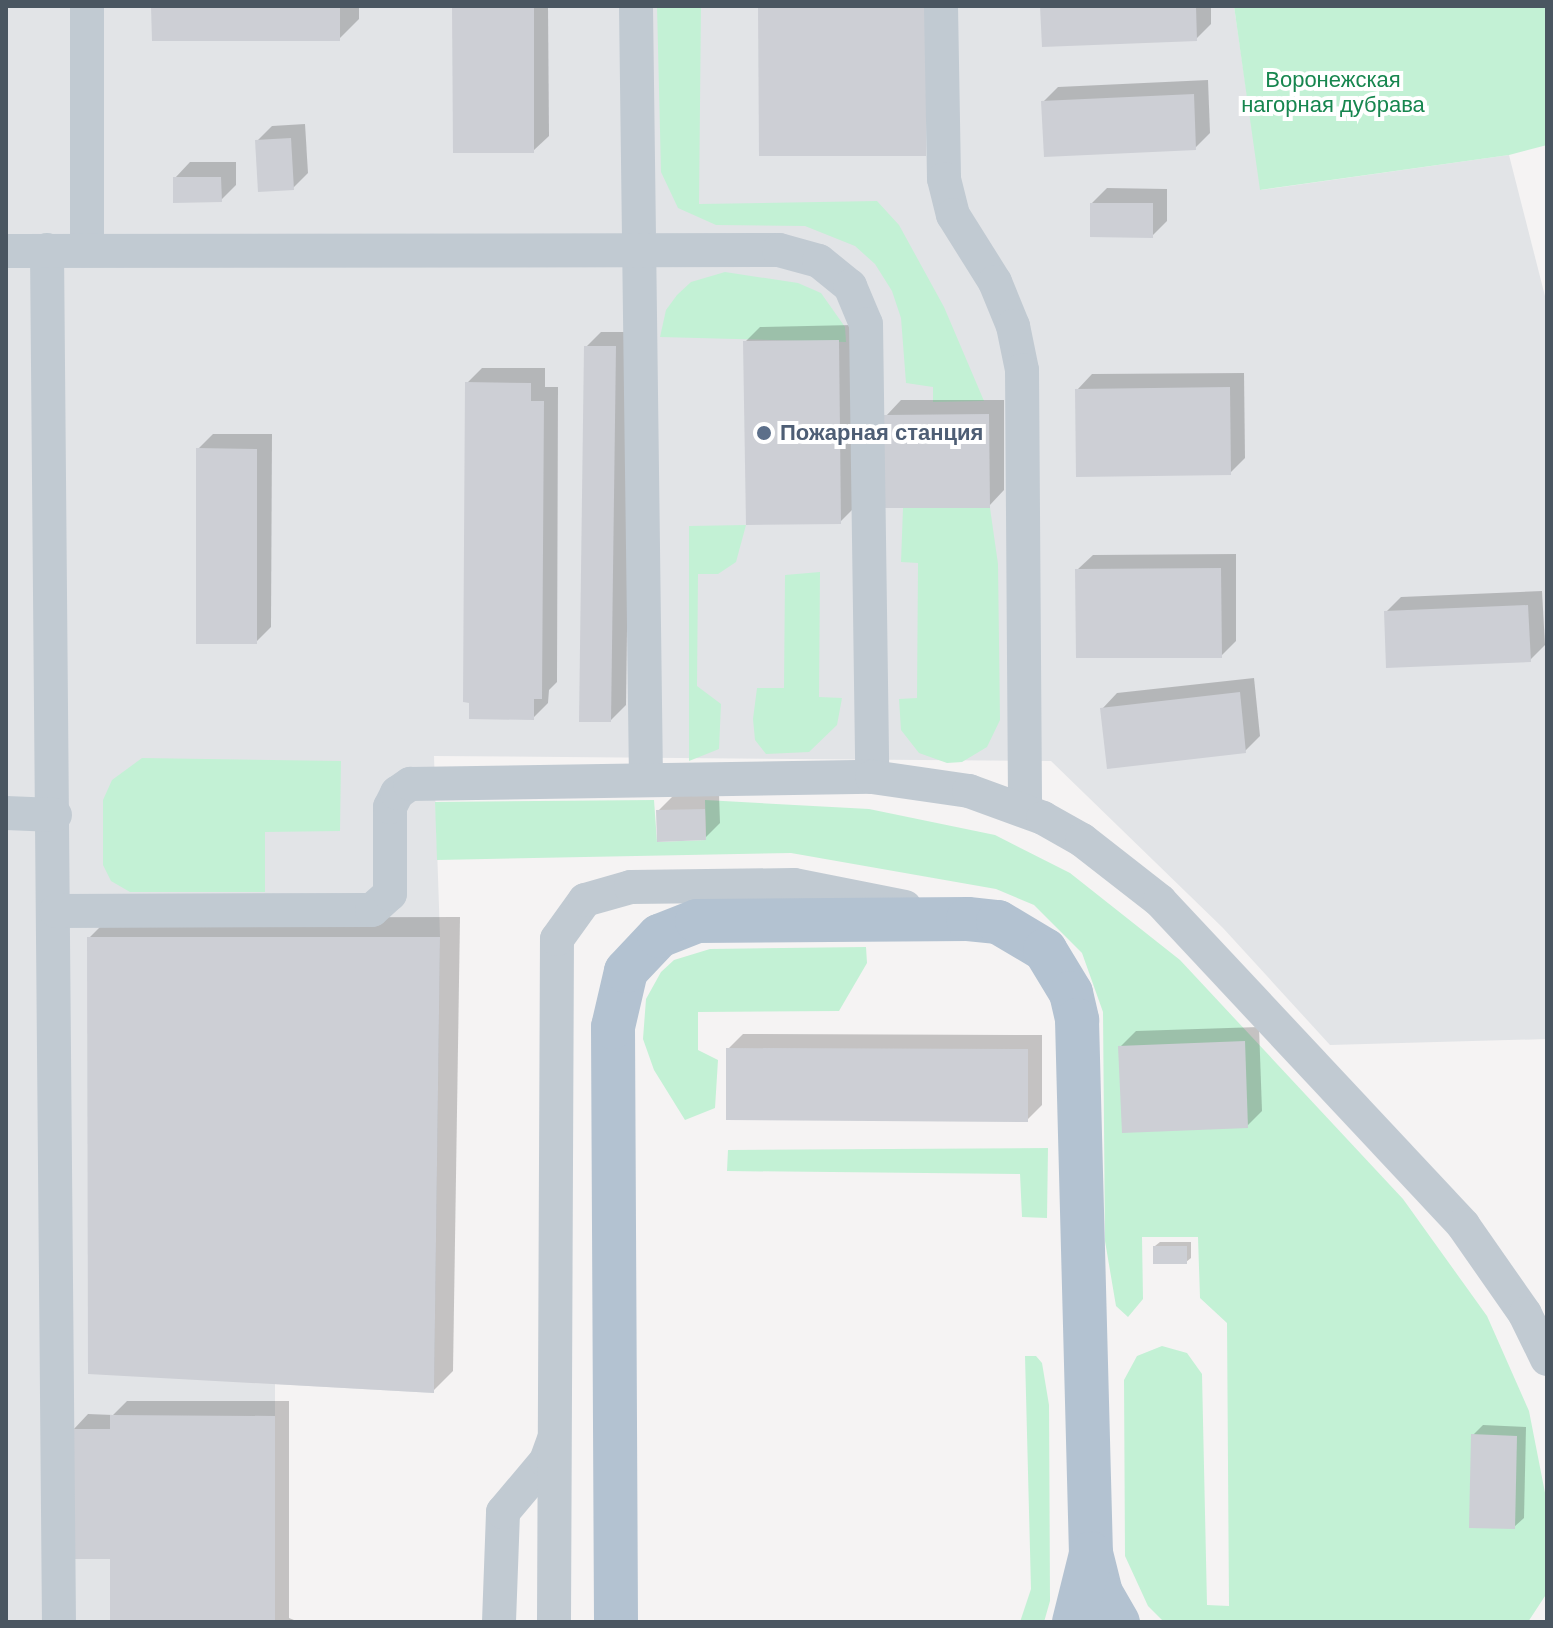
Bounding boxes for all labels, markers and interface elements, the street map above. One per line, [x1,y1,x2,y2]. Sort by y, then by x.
park label: Воронежская нагорная дубрава [1241,66,1425,118]
place label: Пожарная станция [780,420,983,446]
marker: Пожарная станция [755,424,773,442]

